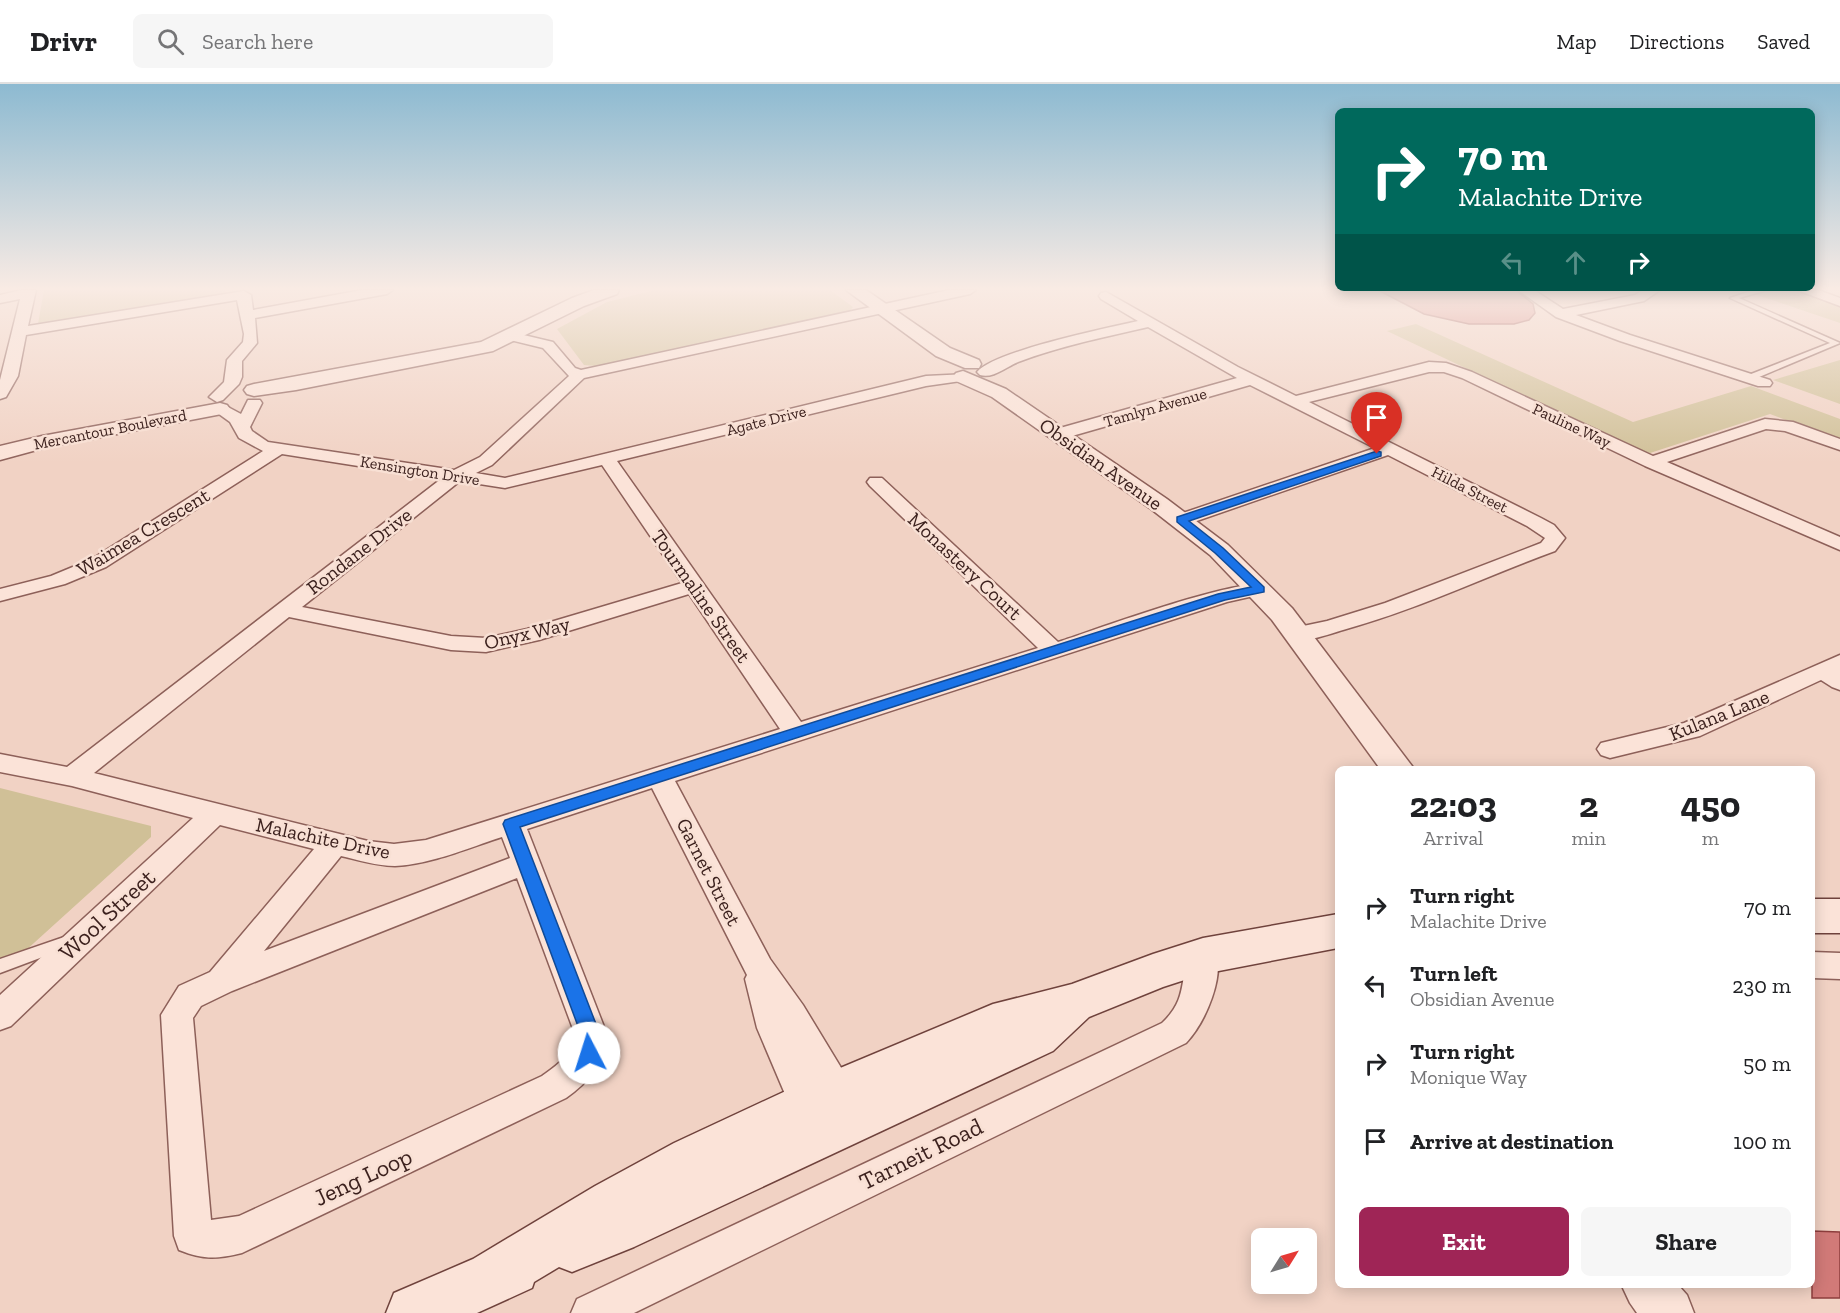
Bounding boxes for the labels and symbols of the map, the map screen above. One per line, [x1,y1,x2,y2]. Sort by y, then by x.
street label: Tamlyn Avenue [1101,384,1209,431]
pin [1351,392,1402,454]
street label: Pauline Way [1530,399,1615,452]
street label: Agate Drive [724,401,808,440]
street label: Mercantour Boulevard [32,405,188,454]
street label: Obsidian Avenue [1035,413,1167,515]
street label: Kensington Drive [359,452,481,489]
street label: Hilda Street [1428,462,1511,517]
street label: Waimea Crescent [72,483,214,581]
street label: Rondane Drive [302,502,416,600]
street label: Monastery Court [903,507,1027,625]
street label: Tourmaline Street [646,525,756,668]
street label: Onyx Way [482,611,573,655]
street label: Kulana Lane [1665,684,1773,746]
street label: Malachite Drive [254,812,392,864]
street label: Garnet Street [672,814,747,930]
street label: Wool Street [53,863,161,967]
position arrow [557,1021,621,1085]
street label: Tarneit Road [854,1111,987,1196]
street label: Jeng Loop [309,1141,416,1212]
north arrow [1251,1228,1317,1294]

